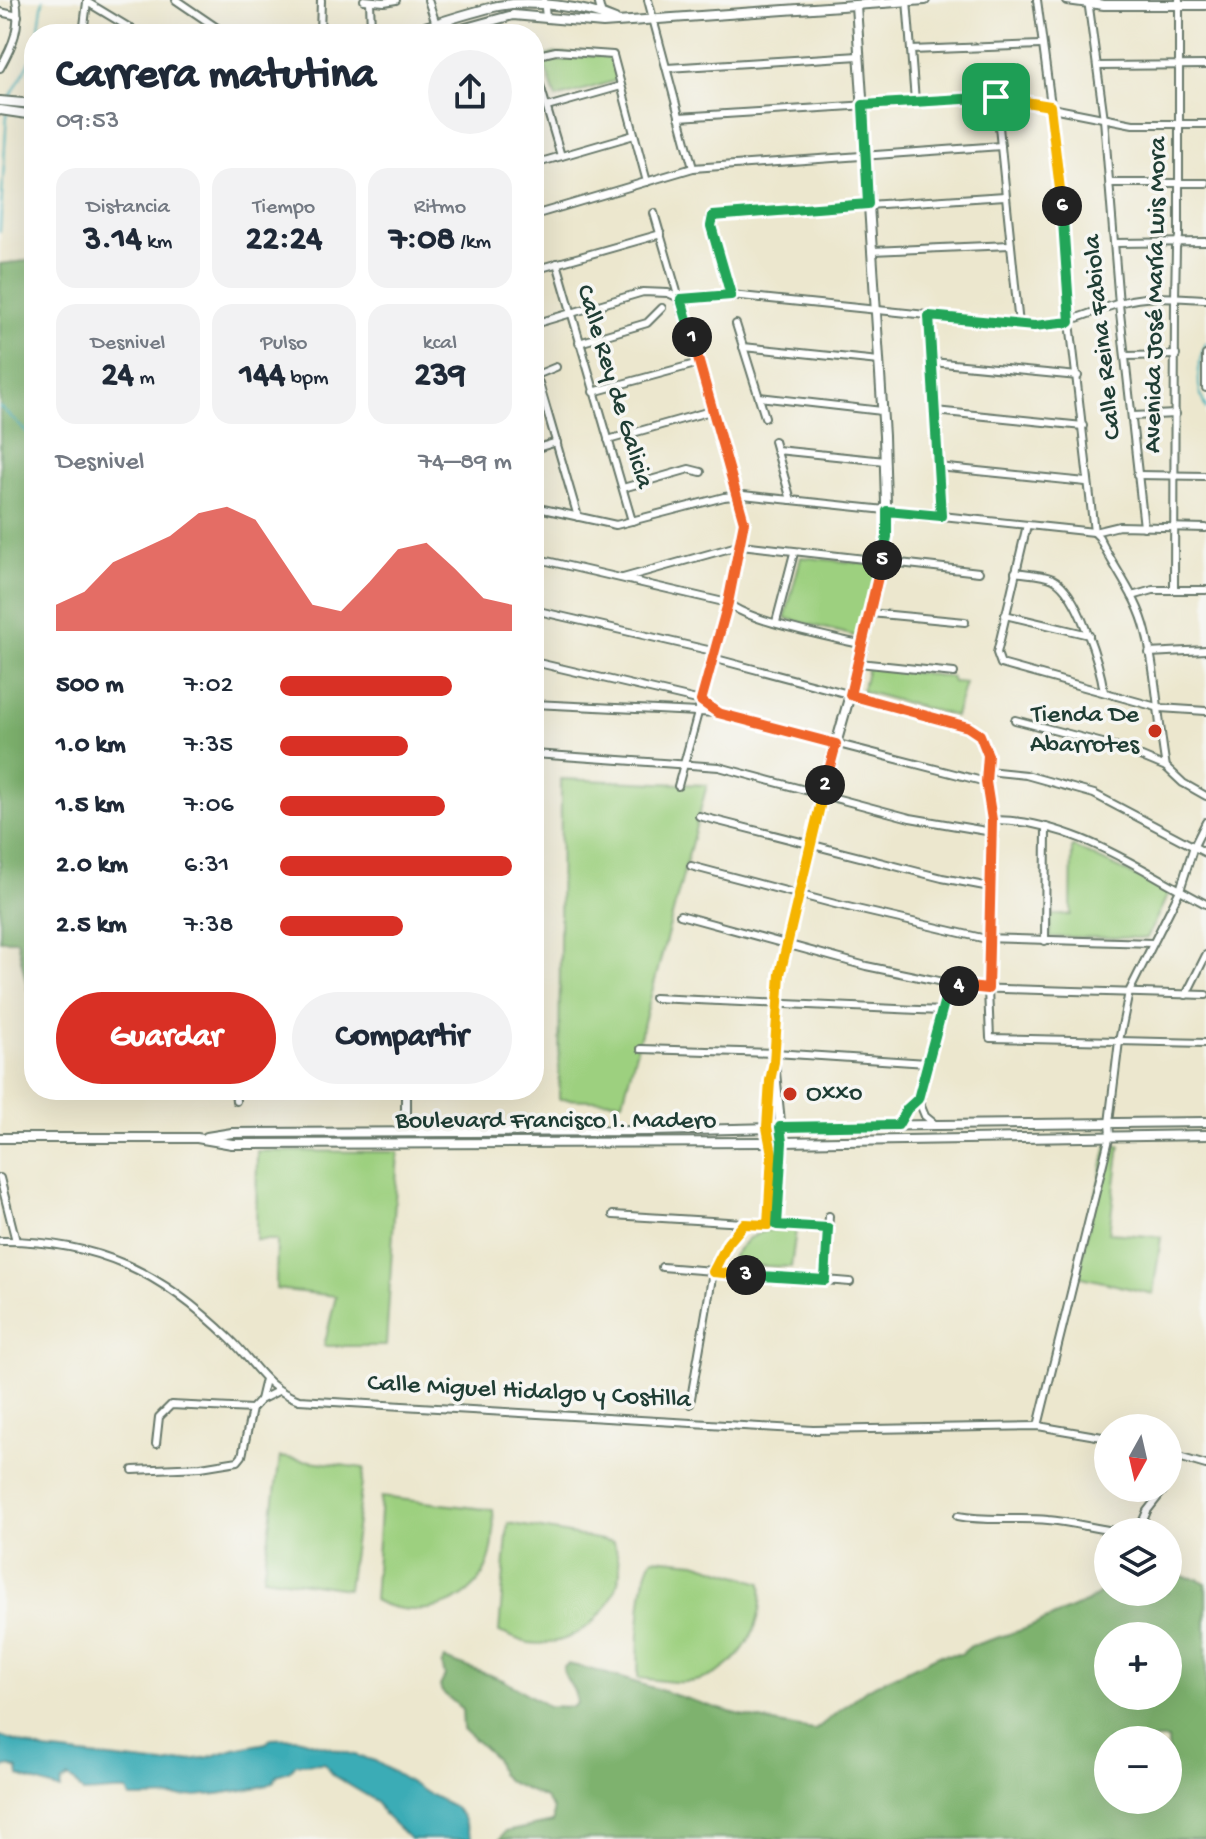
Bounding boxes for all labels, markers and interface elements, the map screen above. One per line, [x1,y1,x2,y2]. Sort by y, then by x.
button: share [428,50,512,134]
text: Carrera matutina [56,51,376,103]
pin [962,63,1030,131]
icon: arrive [974,75,1018,119]
text: 09:53 [56,107,119,138]
street label: Avenida José María Luis Mora [1139,135,1175,454]
pin: 6 [1042,186,1082,226]
text: 6 [1056,193,1068,219]
text: Distancia [86,195,170,221]
text: Tiempo [253,195,315,221]
text: Ritmo [414,195,466,221]
text: 3.14 [84,221,142,261]
text: 22:24 [246,221,322,261]
text: 7:08 [389,221,455,261]
text: km [142,230,172,256]
text: /km [455,230,491,256]
street label: Calle Reina Fabiola [1078,231,1130,441]
street label: Calle Rey de Galicia [567,281,659,494]
pin: 1 [672,317,712,357]
text: 1 [688,324,696,350]
text: Desnivel [91,331,165,357]
text: Pulso [261,331,307,357]
text: kcal [423,331,457,357]
text: 24 [101,357,134,397]
text: 144 [239,357,285,397]
text: 239 [414,357,466,397]
text: m [134,366,155,392]
text: bpm [285,366,329,392]
text: Desnivel [56,448,145,479]
text: 74–89 m [418,448,512,479]
pin: 5 [862,540,902,580]
text: 5 [876,547,888,573]
text: 500 m [56,671,124,702]
text: 7:02 [184,671,233,702]
place label: Tienda De Abarrotes [1029,701,1140,762]
marker: Tienda De Abarrotes [1146,722,1164,740]
text: 1.0 km [56,731,126,762]
text: 7:35 [184,731,233,762]
pin: 2 [805,765,845,805]
text: 2 [820,772,830,798]
text: 1.5 km [56,791,125,822]
text: 7:06 [184,791,234,822]
text: 2.0 km [56,851,128,882]
text: 6:31 [184,851,229,882]
text: 2.5 km [56,911,127,942]
text: 7:38 [184,911,233,942]
pin: 4 [939,966,979,1006]
text: 4 [954,973,964,999]
button: Guardar [56,992,276,1084]
button: Compartir [292,992,512,1084]
place label: Oxxo [806,1079,863,1110]
marker: Oxxo [781,1085,799,1103]
street label: Boulevard Francisco I. Madero [395,1107,716,1138]
pin: 3 [726,1255,766,1295]
text: 3 [740,1262,752,1288]
street label: Calle Miguel Hidalgo y Costilla [366,1369,693,1417]
north arrow [1094,1414,1182,1502]
map controls [1094,1414,1182,1814]
button: layers [1094,1518,1182,1606]
button: + [1094,1622,1182,1710]
button: − [1094,1726,1182,1814]

